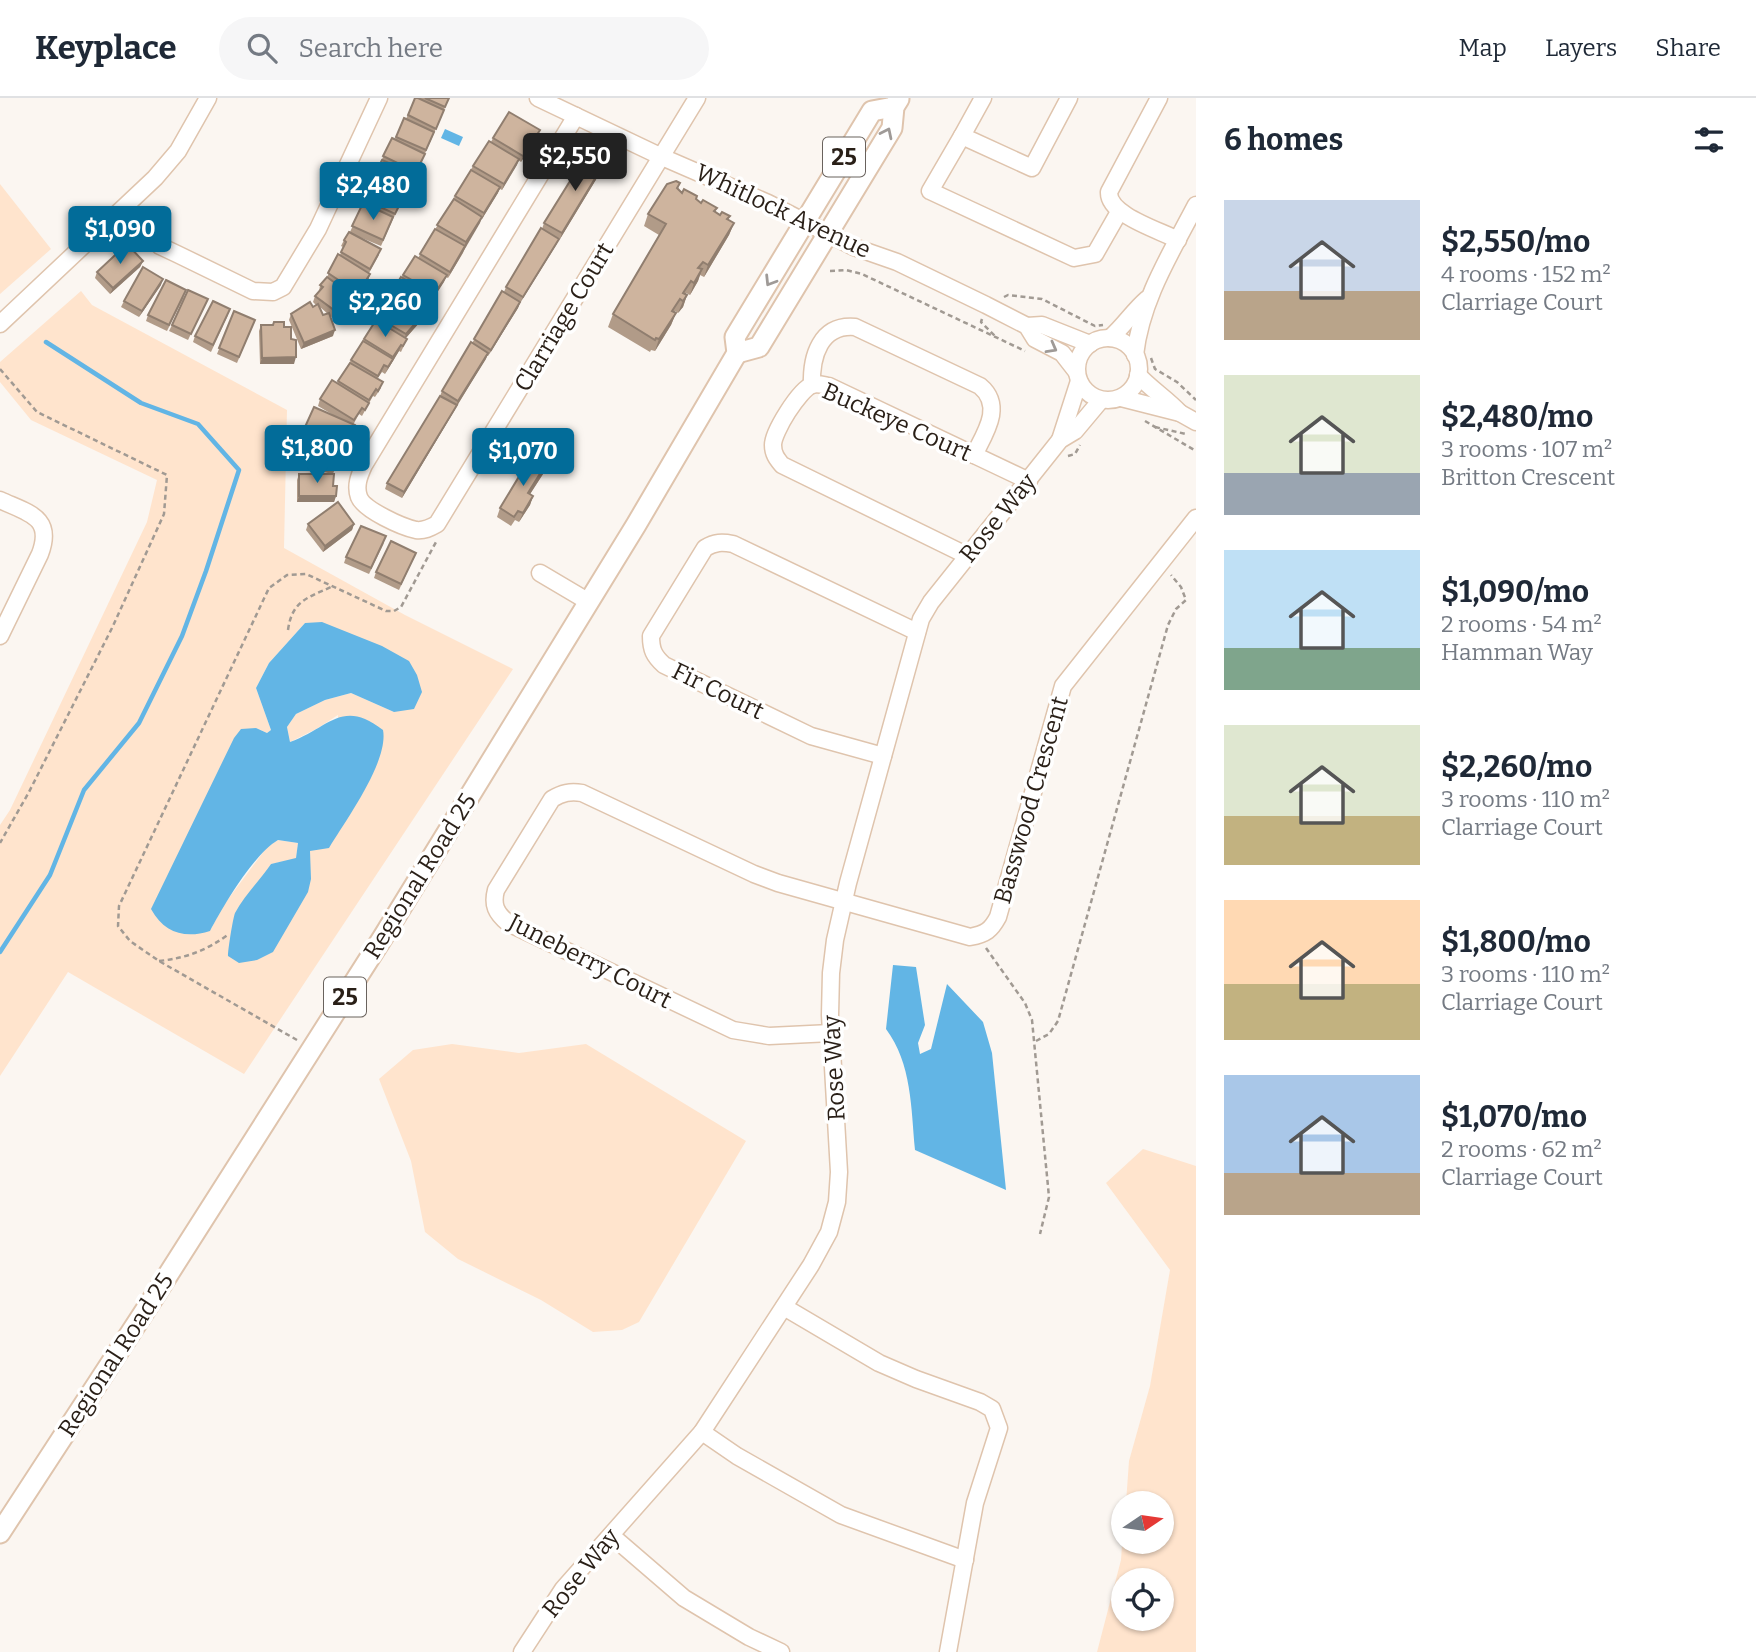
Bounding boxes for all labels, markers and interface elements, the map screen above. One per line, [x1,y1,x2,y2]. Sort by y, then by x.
search box [219,17,709,80]
text: Keyplace [35,28,177,68]
icon: search [243,29,281,67]
text: Search here [299,33,443,64]
text: Map [1459,34,1507,62]
text: Layers [1545,34,1617,62]
text: Share [1655,34,1721,62]
icon: filters [1690,121,1728,159]
text: 6 homes [1224,122,1343,158]
one-way arrow [879,128,893,141]
pin: $2,550 [518,134,632,193]
road number: 25 [823,138,865,176]
text: $2,550 [539,142,611,170]
street label: Whitlock Avenue [691,158,875,264]
pin: $2,480 [316,162,430,222]
text: $2,480 [336,171,410,199]
pin: $1,090 [63,206,177,266]
text: $1,090 [84,215,156,243]
text: $2,550/mo [1441,224,1590,260]
icon: home [1280,228,1364,312]
street label: Clarriage Court [509,237,620,397]
text: 4 rooms · 152 m² [1441,260,1611,288]
one-way arrow [765,273,778,286]
pin: $2,260 [328,280,442,339]
text: $2,260 [348,288,422,316]
text: Clarriage Court [1441,288,1603,316]
one-way arrow [1045,339,1057,353]
street label: Buckeye Court [818,377,976,467]
text: $2,480/mo [1441,399,1593,435]
icon: home [1280,403,1364,487]
pin: $1,800 [260,426,374,485]
pin: $1,070 [466,428,580,488]
text: $1,800 [281,434,353,462]
text: 3 rooms · 107 m² [1441,435,1612,463]
text: $1,070 [488,437,558,465]
text: Britton Crescent [1441,463,1615,491]
street label: Rose Way [954,468,1042,568]
text: $1,090/mo [1441,574,1589,610]
icon: home [1280,578,1364,662]
text: 2 rooms · 54 m² [1441,610,1602,638]
text: Hamman Way [1441,638,1593,666]
street label: Fir Court [668,657,769,725]
street label: Basswood Crescent [988,693,1074,907]
text: $2,260/mo [1441,749,1592,785]
icon: home [1280,753,1364,837]
text: 3 rooms · 110 m² [1441,785,1610,813]
street label: Regional Road 25 [358,788,482,964]
text: Clarriage Court [1441,813,1603,841]
street label: Juneberry Court [503,907,677,1014]
text: $1,800/mo [1441,924,1591,960]
icon: home [1280,928,1364,1012]
text: 3 rooms · 110 m² [1441,960,1610,988]
road number: 25 [324,977,366,1016]
text: Clarriage Court [1441,988,1603,1016]
street label: Rose Way [817,1014,851,1122]
text: $1,070/mo [1441,1099,1587,1135]
icon: home [1280,1103,1364,1187]
text: 2 rooms · 62 m² [1441,1135,1602,1163]
text: Clarriage Court [1441,1163,1603,1191]
street label: Regional Road 25 [53,1268,179,1442]
north arrow [1111,1491,1174,1554]
map controls [1111,1491,1174,1631]
street label: Rose Way [537,1523,625,1623]
button: locate [1111,1568,1174,1631]

